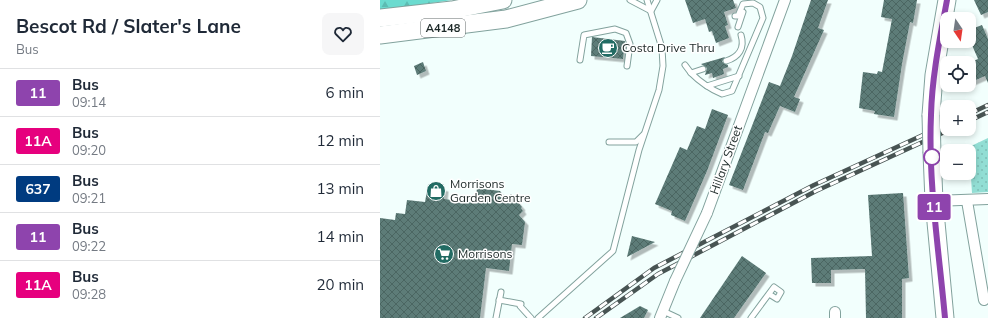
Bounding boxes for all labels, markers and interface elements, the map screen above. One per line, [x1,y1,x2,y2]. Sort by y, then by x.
north arrow [940,12,976,48]
map controls [940,12,976,180]
button: heart [322,13,364,55]
text: Bescot Rd / Slater's Lane [16,14,241,38]
road number: A4148 [421,19,465,37]
cafe icon: Costa Drive Thru [597,37,619,59]
place label: Costa Drive Thru [622,40,715,55]
text: Bus [16,41,39,57]
button: locate [940,56,976,92]
text: Bus [72,75,99,94]
text: 6 min [326,83,364,102]
text: 11 [30,84,46,102]
text: 09:14 [72,94,106,110]
button: + [940,100,976,136]
text: Bus [72,123,99,142]
street label: Hillary Street [706,123,745,196]
text: 12 min [317,131,364,150]
text: 11A [24,132,52,150]
text: 09:20 [72,142,106,158]
button: − [940,144,976,180]
unlabelled marker [923,148,941,166]
text: Bus [72,171,99,190]
place label: Morrisons Garden Centre [450,176,531,205]
text: 13 min [317,179,364,198]
text: 637 [25,180,51,198]
shop icon: Morrisons Garden Centre [425,180,447,202]
text: 09:21 [72,190,106,206]
line badge: 11 [916,194,952,220]
text: 11 [926,198,942,216]
text: Bus [72,219,99,238]
text: 14 min [317,227,364,246]
text: 11 [30,228,46,246]
text: 09:22 [72,238,106,254]
supermarket icon: Morrisons [433,243,455,265]
place label: Morrisons [458,246,513,261]
text: Bus [72,267,99,286]
text: 20 min [317,275,364,294]
text: 11A [24,276,52,294]
text: 09:28 [72,286,106,302]

